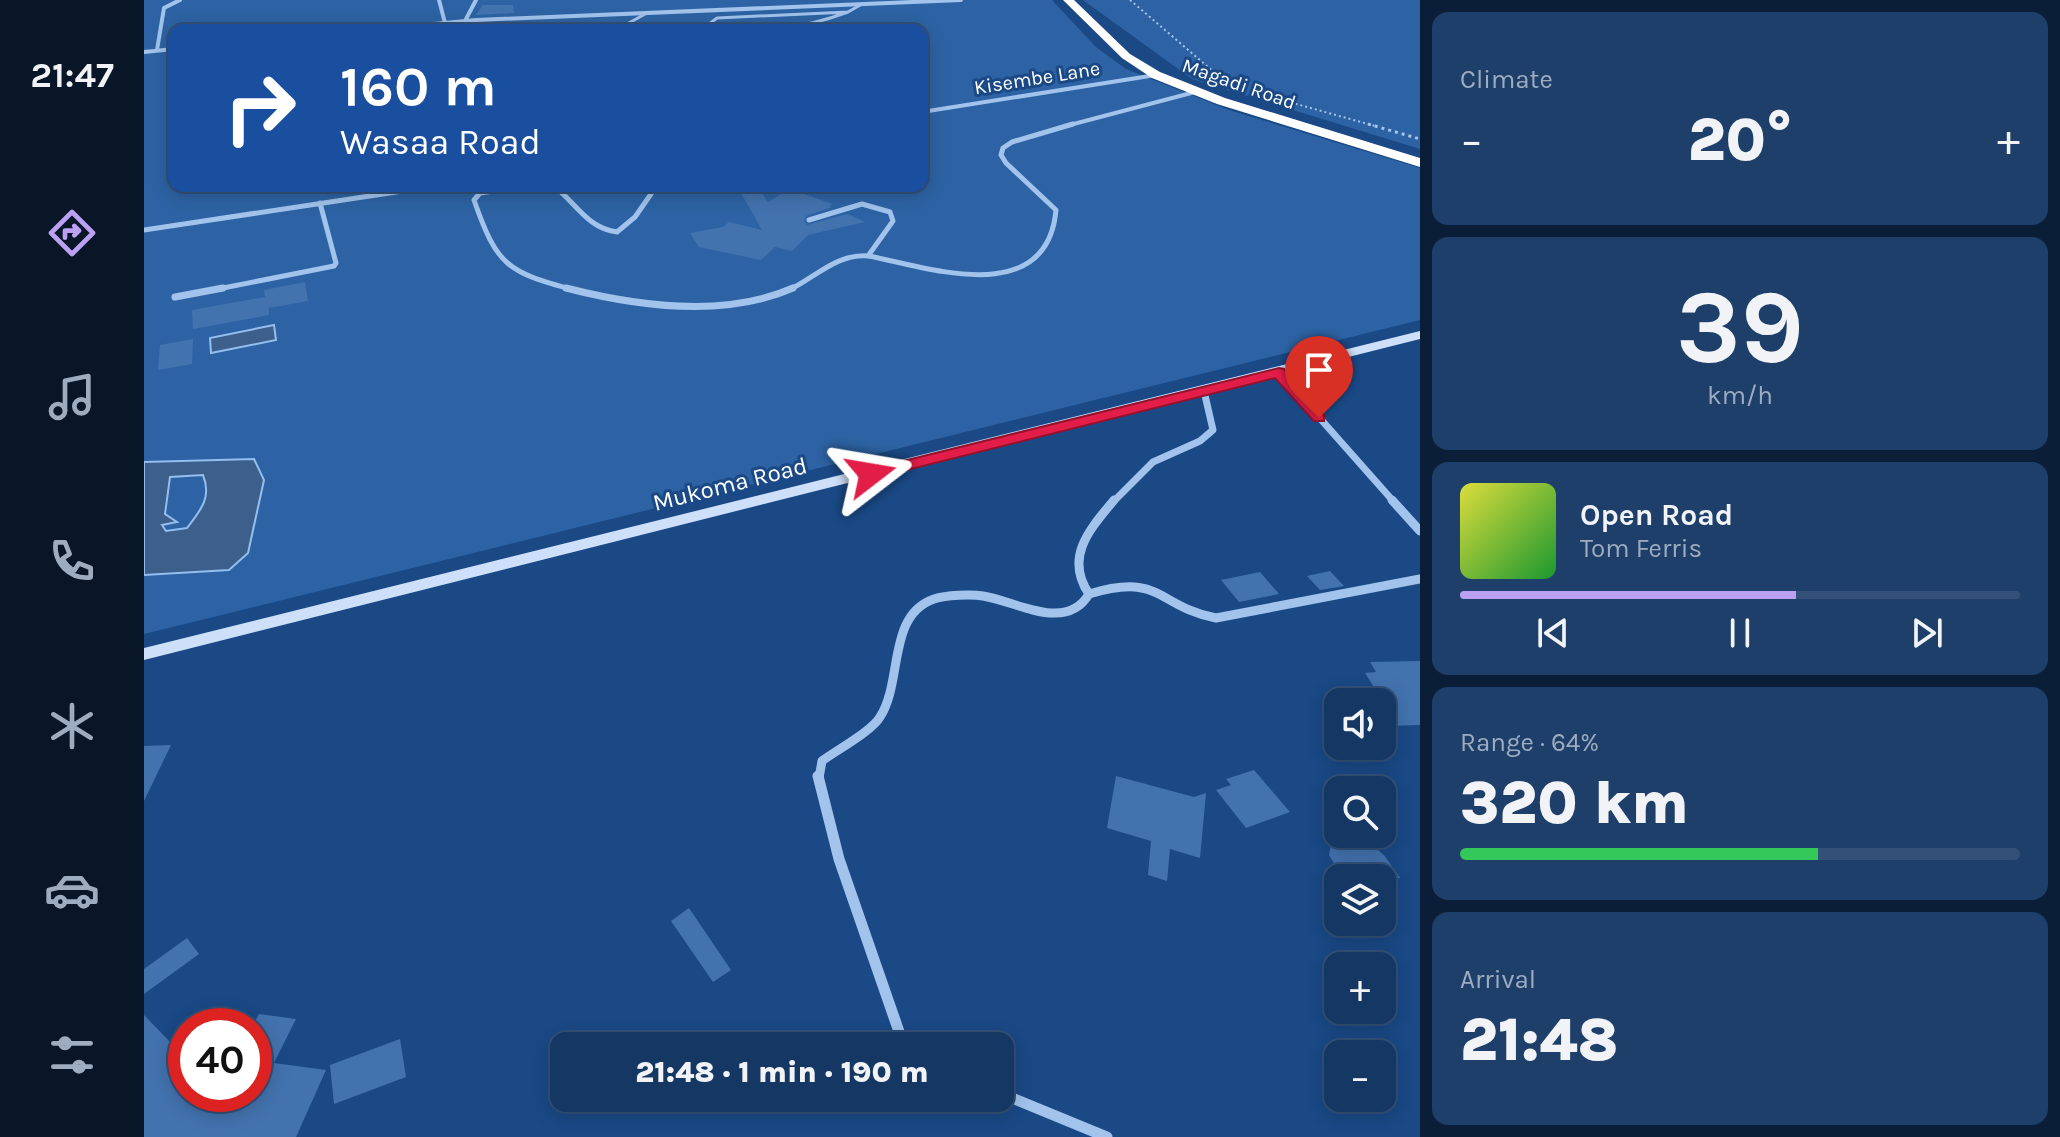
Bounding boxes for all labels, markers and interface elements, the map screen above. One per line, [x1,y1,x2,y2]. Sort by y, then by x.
text: 21:47 [30,54,114,96]
text: 160 m [340,54,497,119]
street label: Magadi Road [1179,54,1299,114]
icon: right [208,56,312,160]
street label: Kisembe Lane [972,57,1102,99]
text: Climate [1460,64,1553,95]
text: 20° [1688,105,1792,175]
text: − [1460,115,1483,166]
text: + [1997,115,2020,166]
text: Wasaa Road [340,121,541,163]
icon: directions [44,205,100,261]
text: 39 [1676,267,1804,388]
pin [1285,336,1353,418]
icon: arrive [1297,348,1341,392]
icon: music [44,369,100,425]
text: km/h [1707,380,1773,411]
position arrow [829,432,913,516]
street label: Mukoma Road [650,451,810,517]
text: Open Road [1580,497,1733,533]
icon: phone [44,533,100,589]
text: Tom Ferris [1580,533,1702,564]
icon: previous [1531,611,1575,655]
icon: pause [1718,611,1762,655]
icon: next [1905,611,1949,655]
map controls [1324,688,1396,1112]
button: sound [1324,688,1396,760]
icon: climate [44,698,100,754]
text: Range · 64% [1460,727,1599,758]
text: 320 km [1460,768,1689,838]
button: search [1324,776,1396,848]
icon: car [44,862,100,918]
button: layers [1324,864,1396,936]
button: + [1324,952,1396,1024]
text: Arrival [1460,964,1536,995]
text: 21:48 [1460,1005,1618,1075]
speed limit sign: 40 [168,1008,272,1112]
icon: filters [44,1027,100,1083]
button: − [1324,1040,1396,1112]
text: 21:48 · 1 min · 190 m [635,1054,929,1090]

